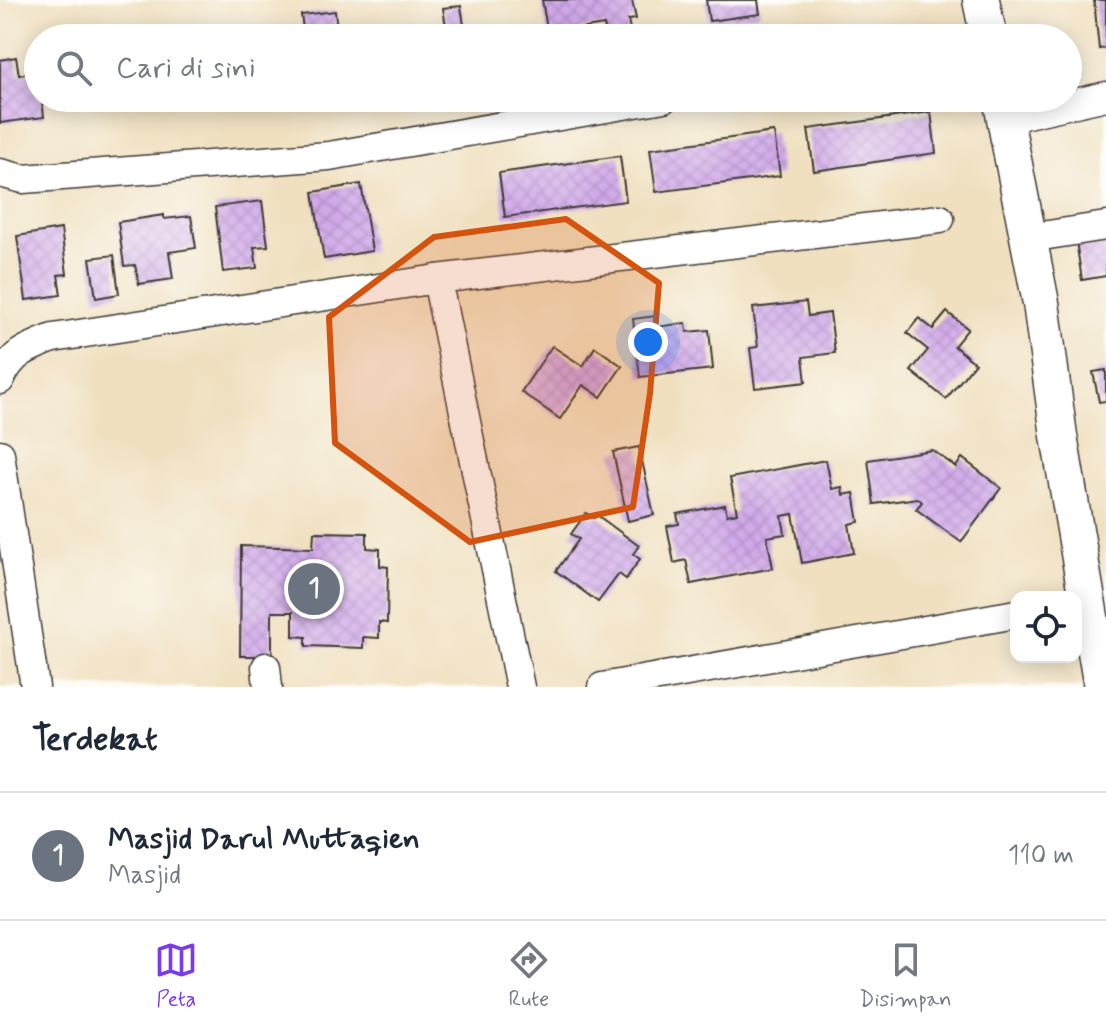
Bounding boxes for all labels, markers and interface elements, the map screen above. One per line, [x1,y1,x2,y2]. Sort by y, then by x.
search box [24,24,1082,112]
icon: search [52,46,96,90]
text: Cari di sini [116,49,256,88]
your location [628,322,668,362]
pin: 1 [288,559,340,619]
map controls [1010,591,1082,663]
button: locate [1010,591,1082,663]
text: Terdekat [32,717,158,762]
text: Masjid Darul Muttaqien [108,820,420,859]
text: 1 [52,839,64,873]
text: 110 m [1008,839,1074,873]
text: Masjid [108,859,181,893]
tab: Peta [154,938,198,1014]
tab: Rute [507,938,551,1014]
tab: Disimpan [859,938,952,1014]

